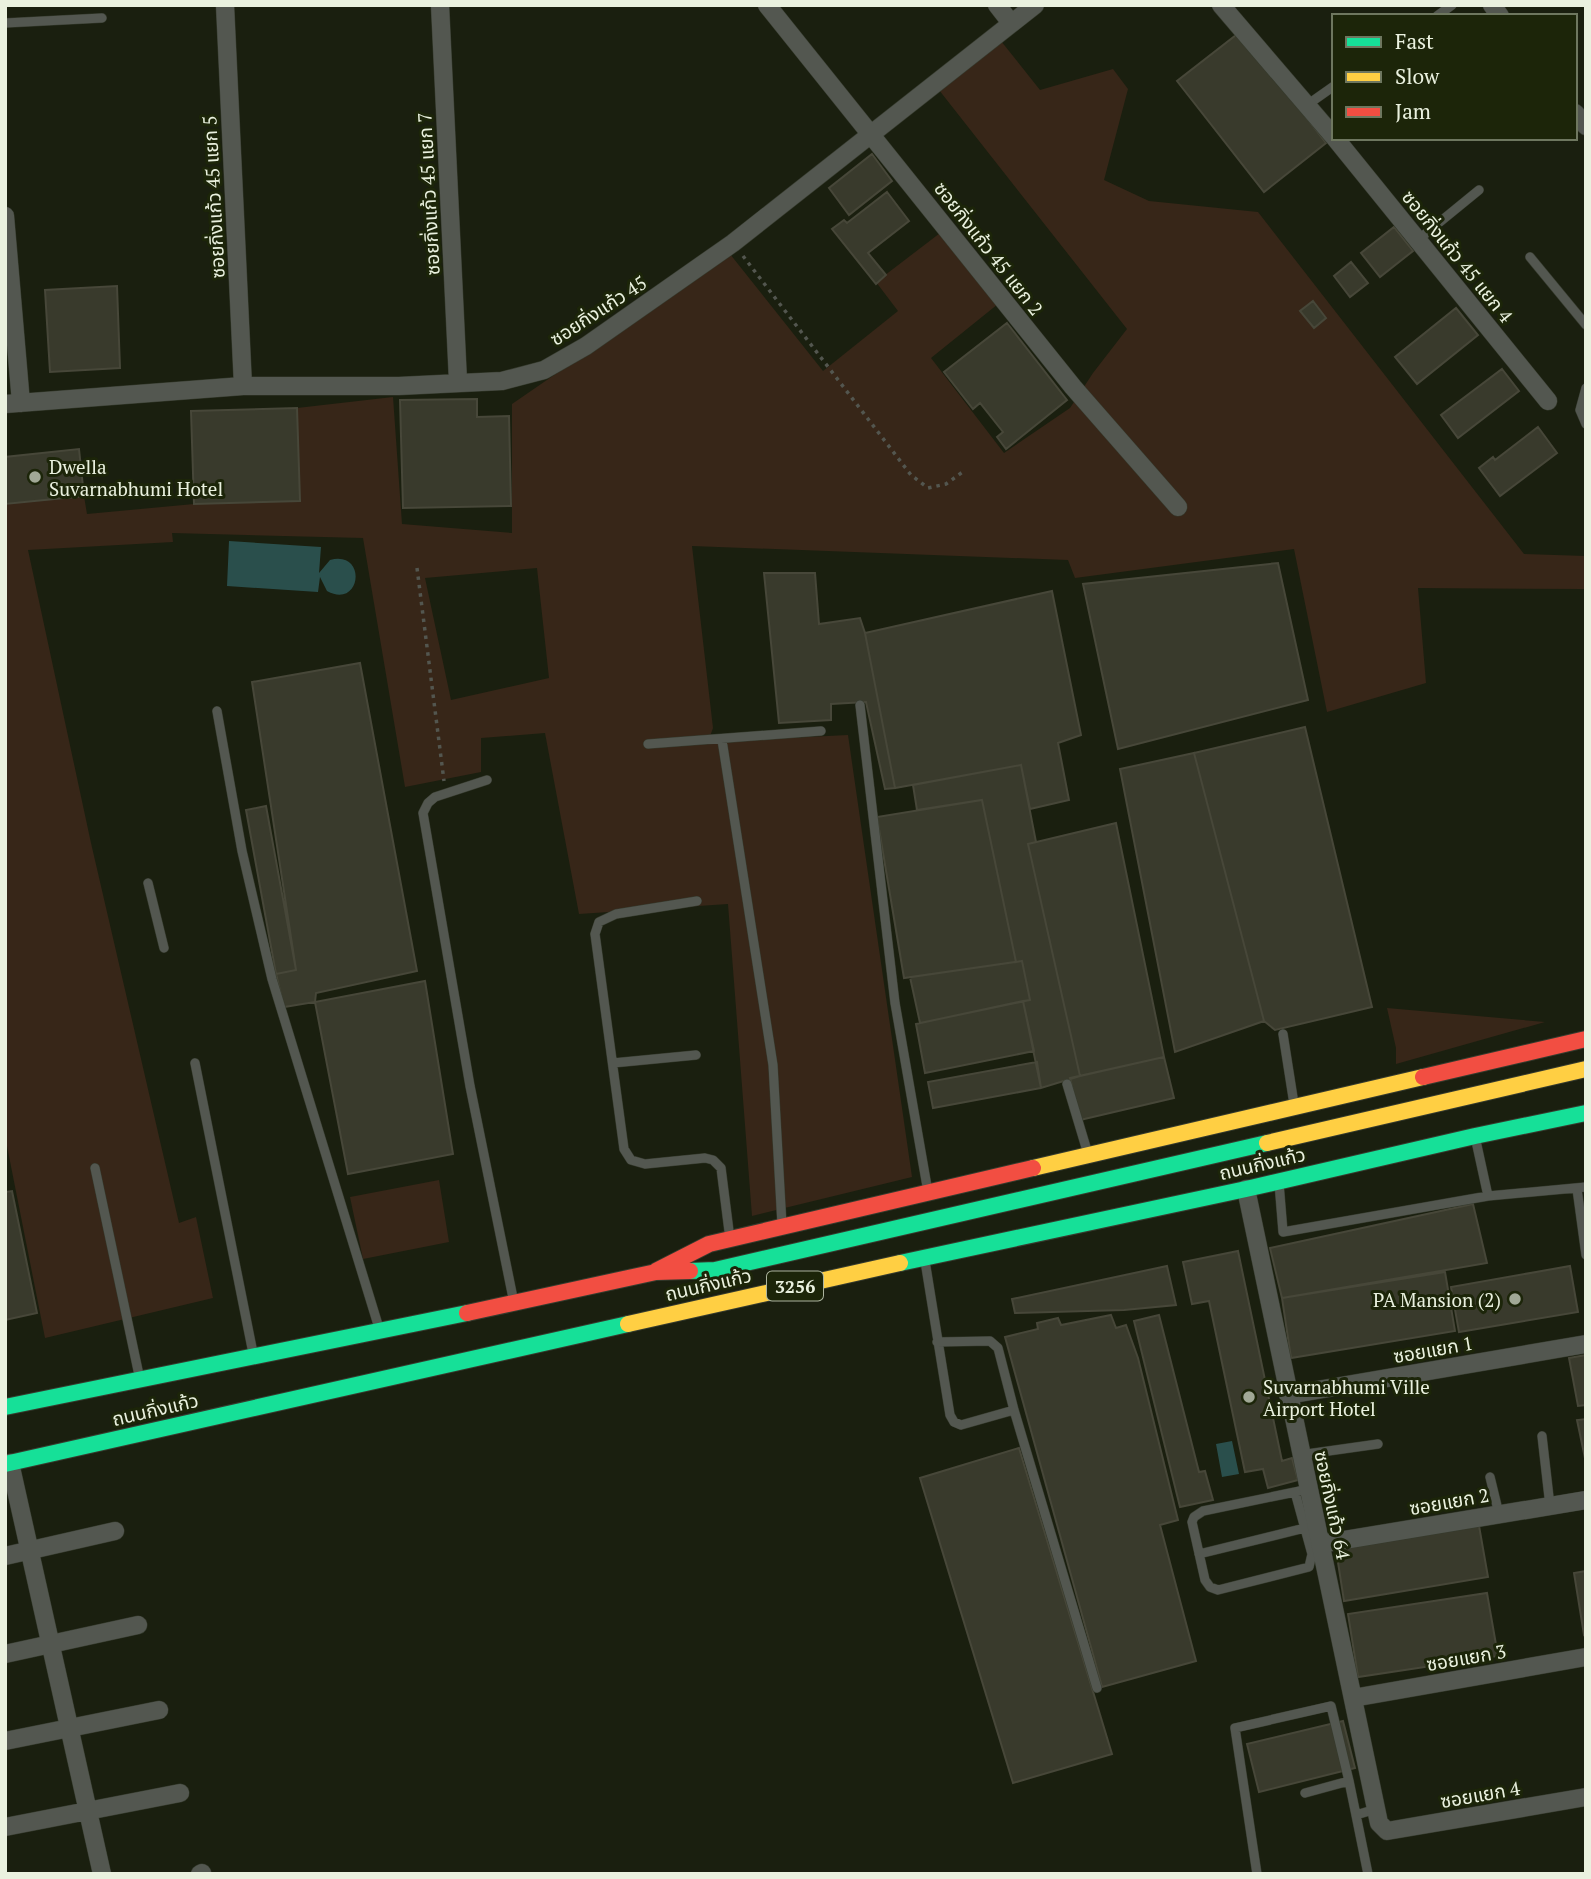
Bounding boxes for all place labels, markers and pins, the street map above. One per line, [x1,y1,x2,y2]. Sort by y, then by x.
place label: Dwella Suvarnabhumi Hotel [49,454,223,501]
marker: Dwella Suvarnabhumi Hotel [27,469,43,485]
place label: PA Mansion (2) [1373,1287,1501,1312]
marker: PA Mansion (2) [1507,1291,1523,1307]
place label: Suvarnabhumi Ville Airport Hotel [1263,1374,1430,1421]
marker: Suvarnabhumi Ville Airport Hotel [1241,1389,1257,1405]

